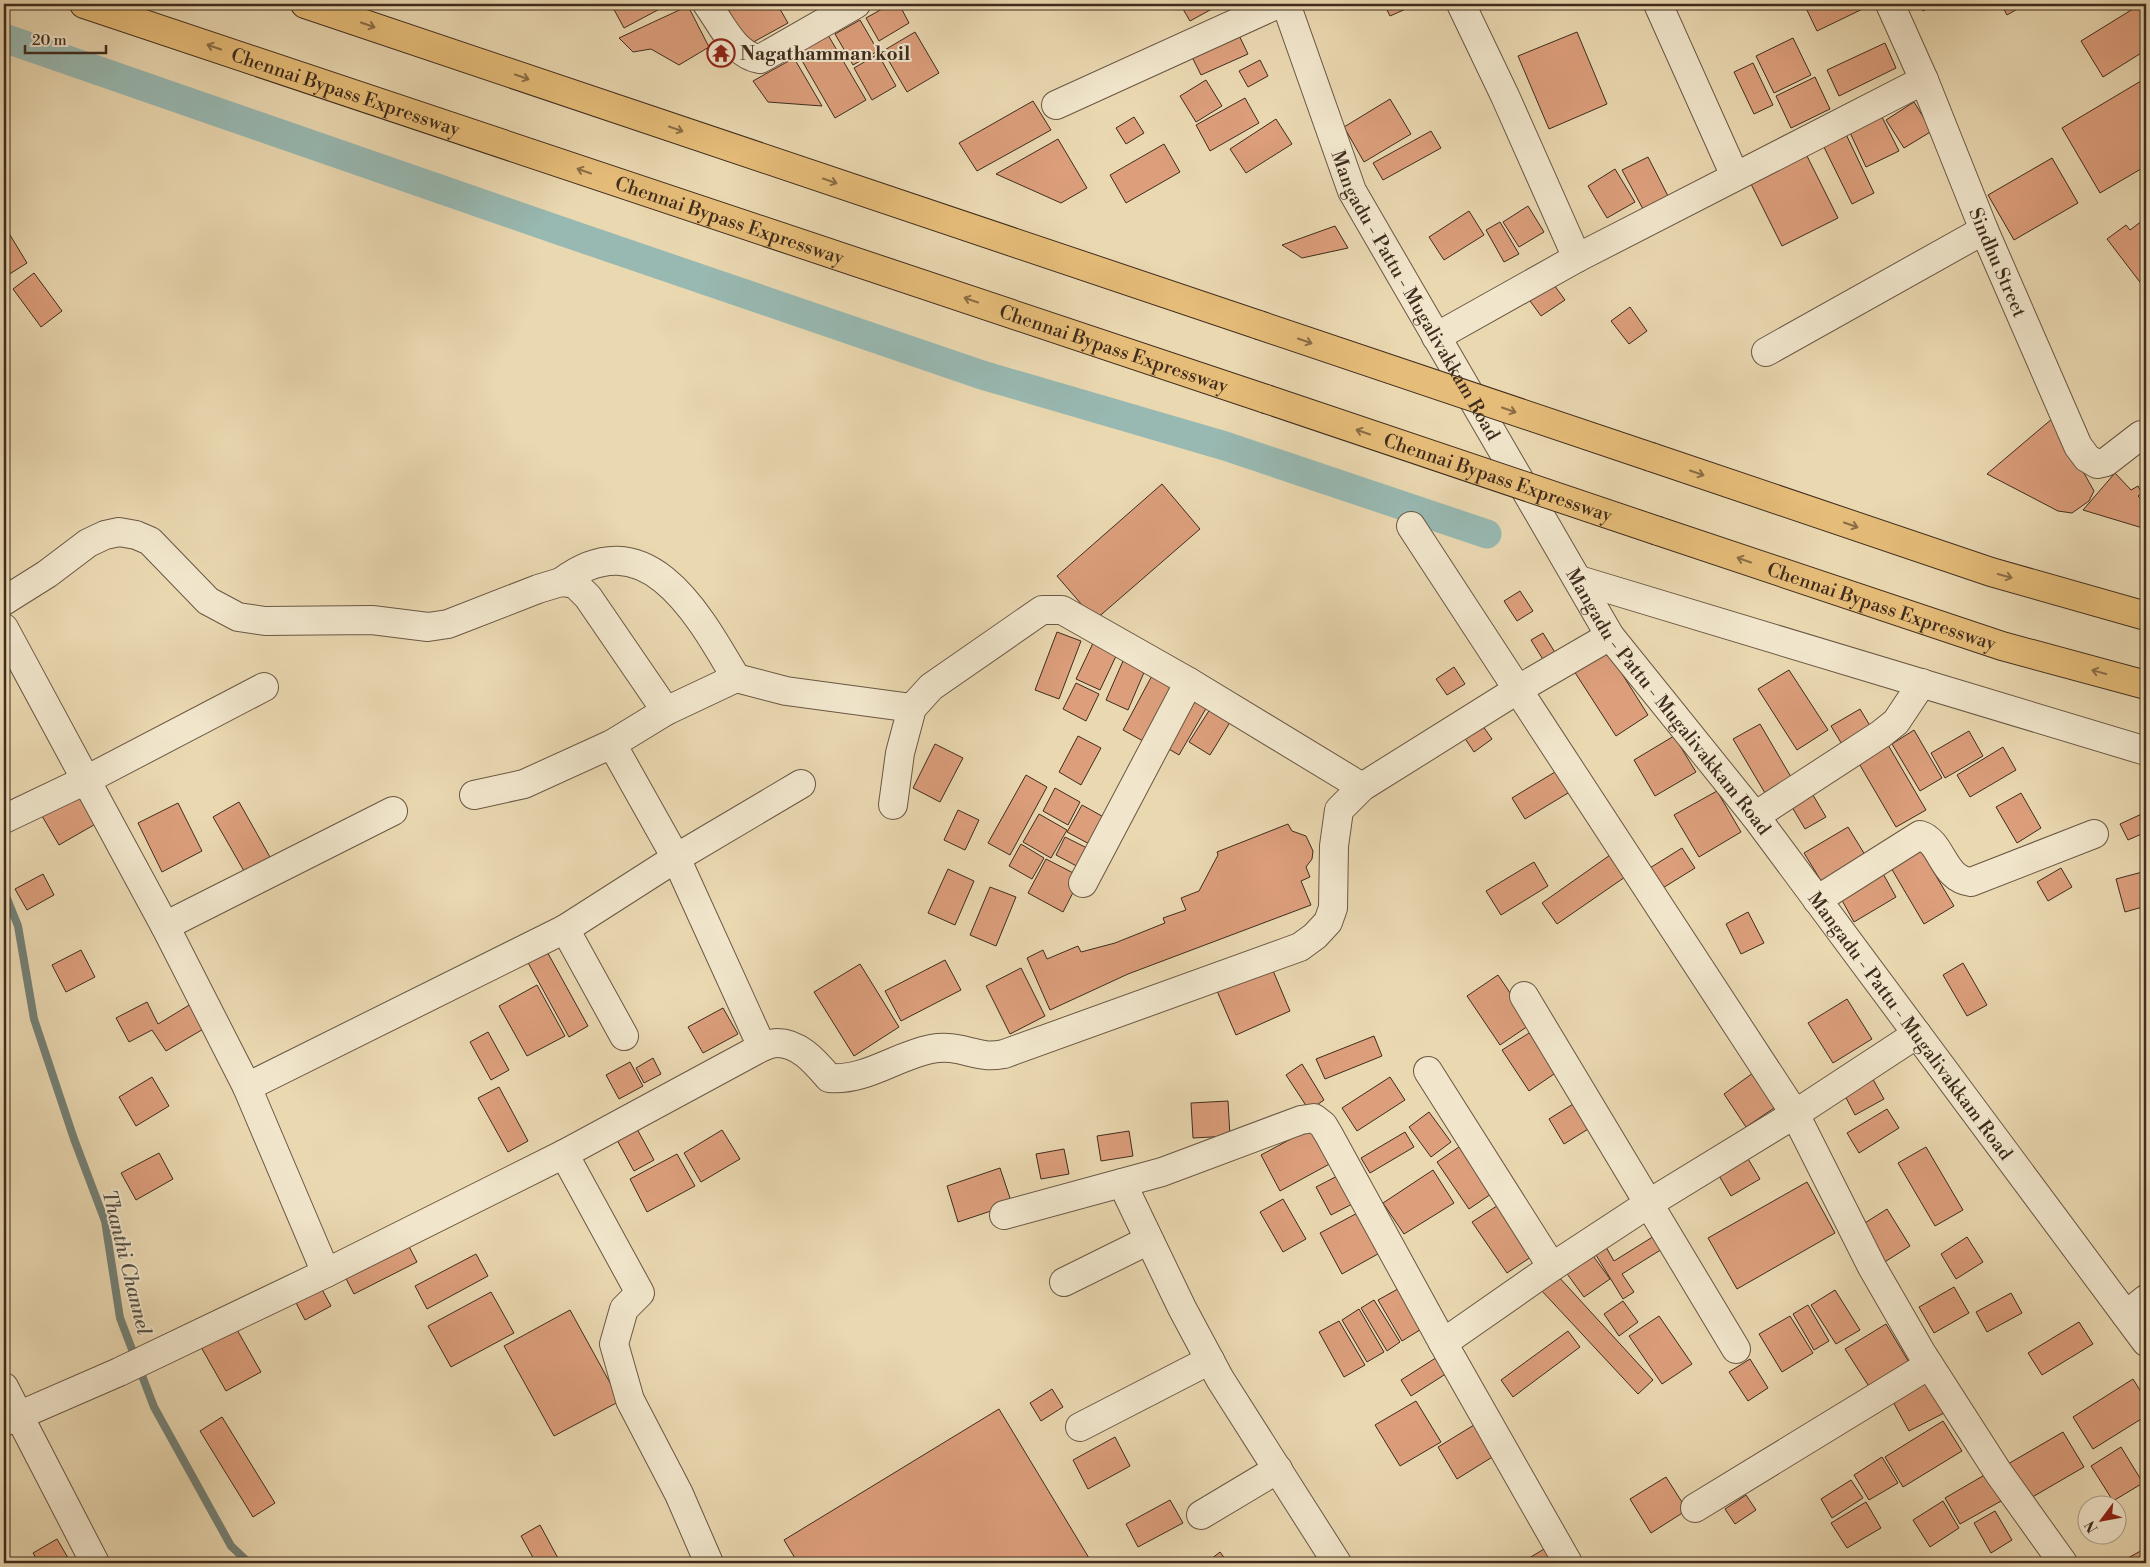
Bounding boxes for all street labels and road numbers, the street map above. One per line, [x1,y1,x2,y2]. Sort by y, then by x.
street label: Chennai Bypass Expressway [228,43,464,142]
street label: Mangadu - Pattu - Mugalivakkam Road [1326,147,1505,445]
street label: Chennai Bypass Expressway [612,171,848,270]
street label: Sindhu Street [1963,204,2032,321]
street label: Chennai Bypass Expressway [996,300,1232,399]
street label: Chennai Bypass Expressway [1380,428,1616,528]
street label: Chennai Bypass Expressway [1764,557,2000,656]
street label: Mangadu - Pattu - Mugalivakkam Road [1560,564,1776,840]
street label: Mangadu - Pattu - Mugalivakkam Road [1802,887,2018,1165]

